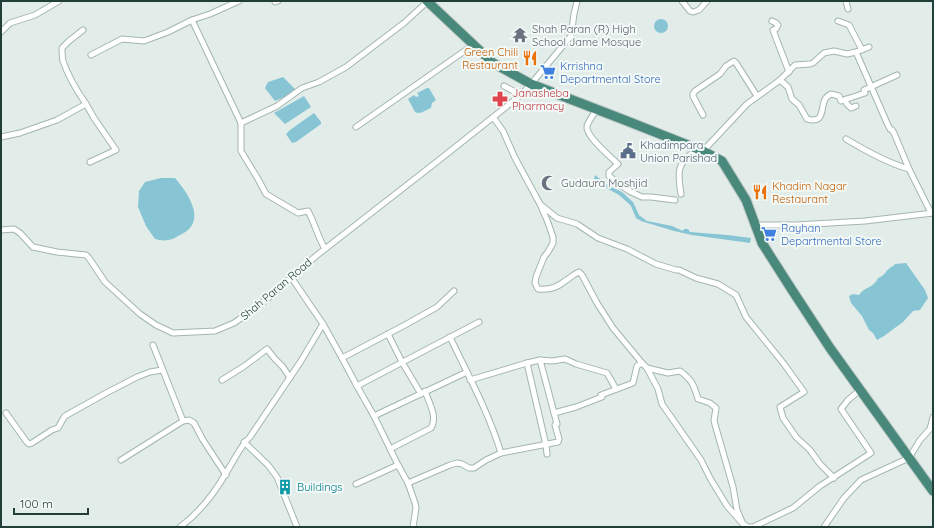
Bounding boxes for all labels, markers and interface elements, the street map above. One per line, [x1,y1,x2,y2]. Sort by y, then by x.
place label: Shah Paran (R) High School Jame Mosque [532,22,641,49]
temple icon: Shah Paran (R) High School Jame Mosque [511,26,529,44]
place label: Green Chili Restaurant [462,45,518,72]
restaurant icon: Green Chili Restaurant [521,49,539,67]
place label: Krrishna Departmental Store [560,59,661,86]
supermarket icon: Krrishna Departmental Store [539,63,557,81]
place label: Janasheba Pharmacy [512,86,569,113]
pharmacy icon: Janasheba Pharmacy [491,90,509,108]
place label: Khadimpara Union Parishad [640,138,717,165]
public building icon: Khadimpara Union Parishad [619,142,637,160]
mosque icon: Gudaura Moshjid [540,174,558,192]
place label: Gudaura Moshjid [561,176,647,190]
place label: Khadim Nagar Restaurant [772,179,848,206]
restaurant icon: Khadim Nagar Restaurant [751,183,769,201]
place label: Rayhan Departmental Store [781,221,882,248]
supermarket icon: Rayhan Departmental Store [760,225,778,243]
street label: Shah Paran Road [237,255,315,323]
building icon: Buildings [276,478,294,496]
place label: Buildings [297,480,343,494]
scale bar [14,490,88,516]
text: 100 m [20,496,53,511]

